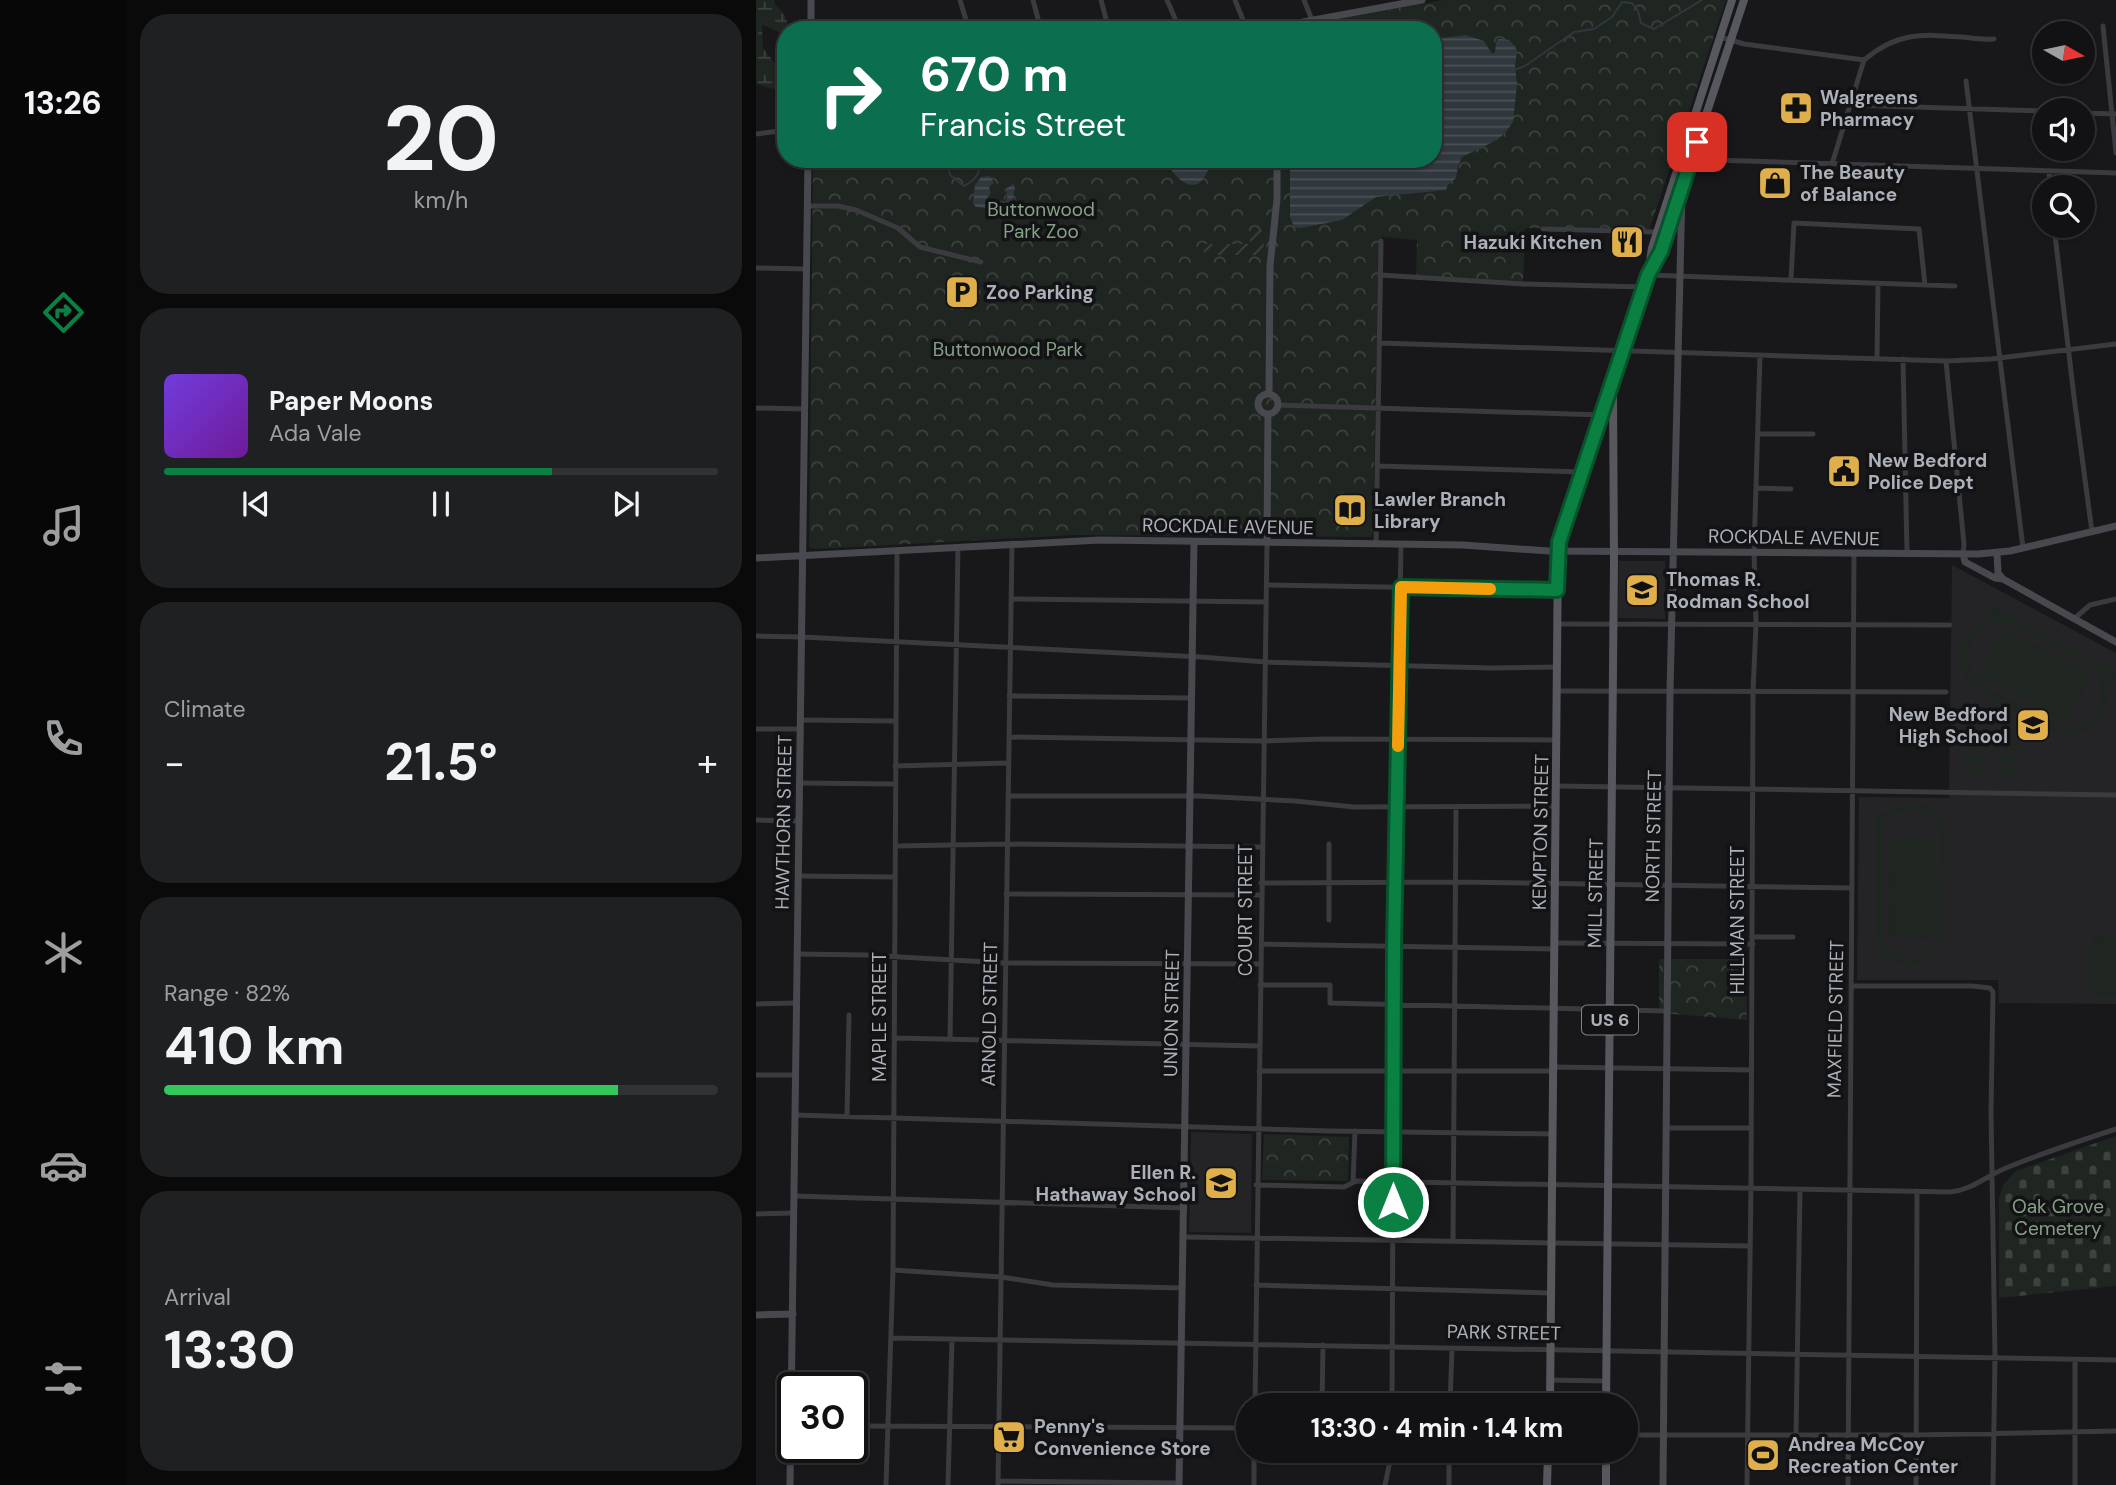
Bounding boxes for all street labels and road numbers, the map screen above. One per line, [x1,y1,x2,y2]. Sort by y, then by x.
street label: ROCKDALE AVENUE [1142,513,1314,540]
street label: ROCKDALE AVENUE [1708,524,1880,551]
street label: HAWTHORN STREET [769,734,798,910]
street label: KEMPTON STREET [1527,753,1554,910]
street label: NORTH STREET [1640,769,1667,902]
street label: MILL STREET [1582,837,1609,948]
street label: COURT STREET [1233,843,1258,976]
street label: HILLMAN STREET [1725,845,1750,994]
street label: MAXFIELD STREET [1822,939,1849,1098]
street label: ARNOLD STREET [976,941,1003,1087]
street label: UNION STREET [1158,949,1185,1077]
street label: MAPLE STREET [867,952,892,1082]
road number: US 6 [1582,1006,1638,1035]
street label: PARK STREET [1447,1319,1562,1346]

